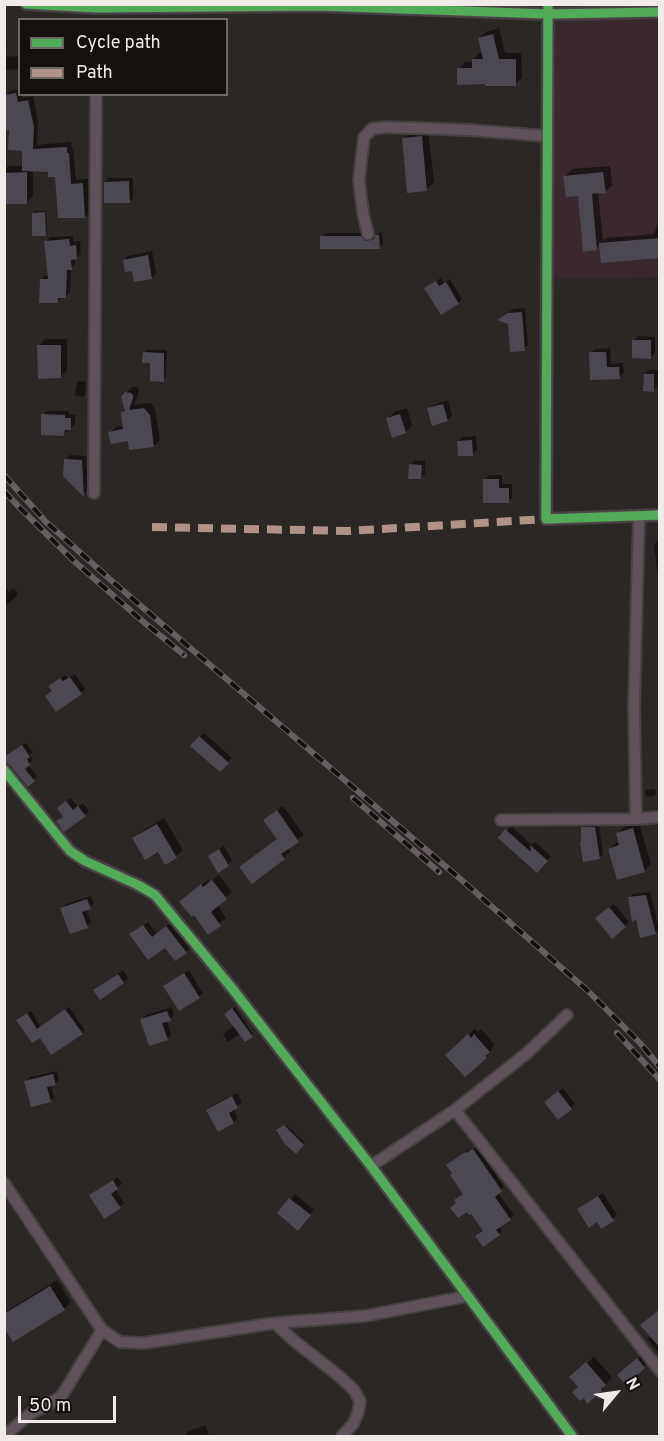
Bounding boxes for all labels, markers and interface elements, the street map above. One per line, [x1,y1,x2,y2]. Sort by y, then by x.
legend [18,18,228,96]
text: Cycle path [76,32,161,55]
text: Path [76,62,113,85]
north arrow [586,1363,646,1423]
text: N [620,1374,643,1394]
scale bar [21,1384,118,1422]
text: 50 m [29,1395,71,1418]

